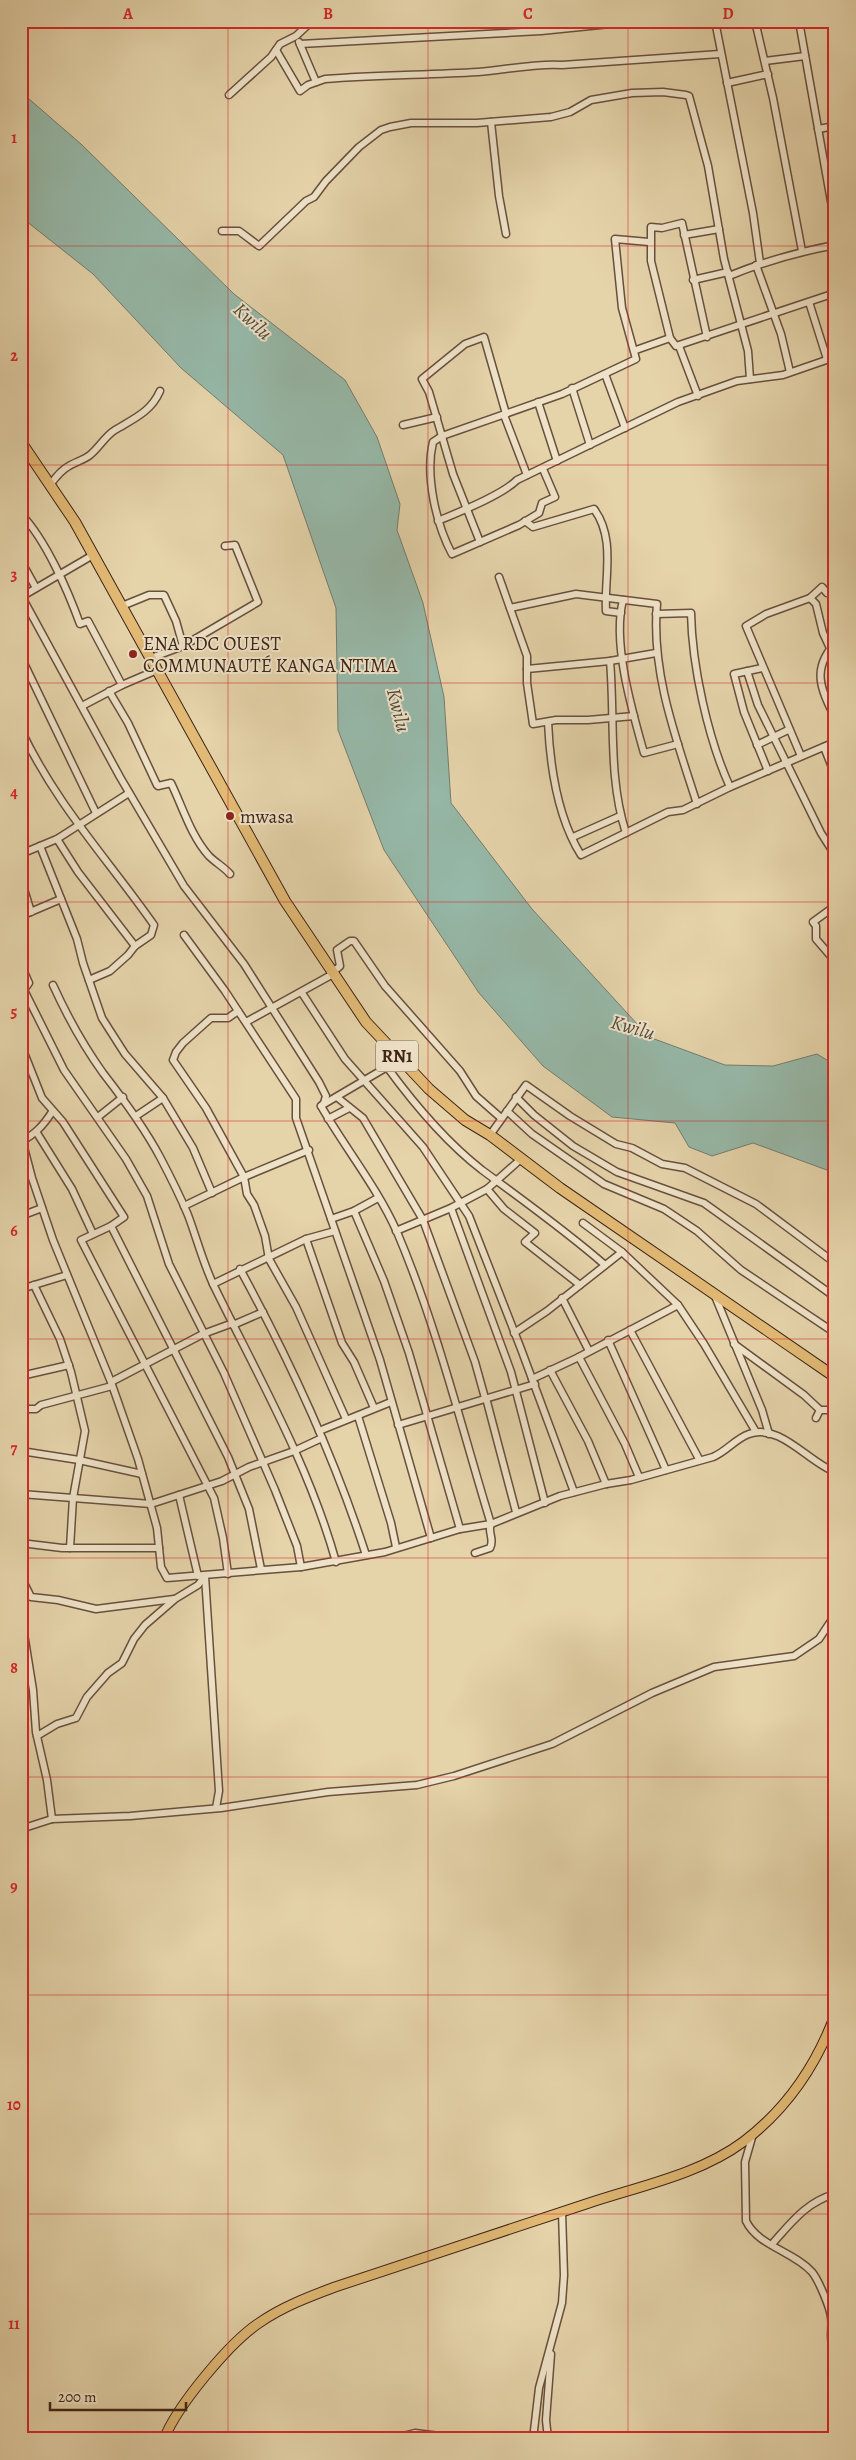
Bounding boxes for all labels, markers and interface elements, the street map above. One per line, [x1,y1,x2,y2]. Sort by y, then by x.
text: A [122,3,134,25]
text: B [323,3,333,25]
text: C [523,3,533,25]
text: D [722,3,734,25]
text: 1 [11,127,17,149]
water label: Kwilu [227,296,278,347]
text: 2 [10,345,18,367]
text: 3 [11,564,18,586]
place label: ENA RDC OUEST COMMUNAUTÉ KANGA NTIMA [143,631,398,679]
marker: ENA RDC OUEST COMMUNAUTÉ KANGA NTIMA [127,648,139,660]
water label: Kwilu [380,685,417,735]
text: 4 [10,782,18,804]
place label: mwasa [240,804,294,830]
marker: mwasa [224,810,236,822]
text: 5 [11,1001,18,1023]
water label: Kwilu [608,1008,658,1047]
road number: RN1 [376,1040,418,1072]
text: 6 [10,1220,18,1242]
text: 7 [11,1438,18,1460]
text: 8 [10,1657,18,1679]
text: 9 [10,1876,18,1898]
text: 10 [7,2094,21,2116]
text: 11 [8,2313,20,2335]
scale bar [50,2380,186,2412]
text: 200 m [58,2387,97,2407]

